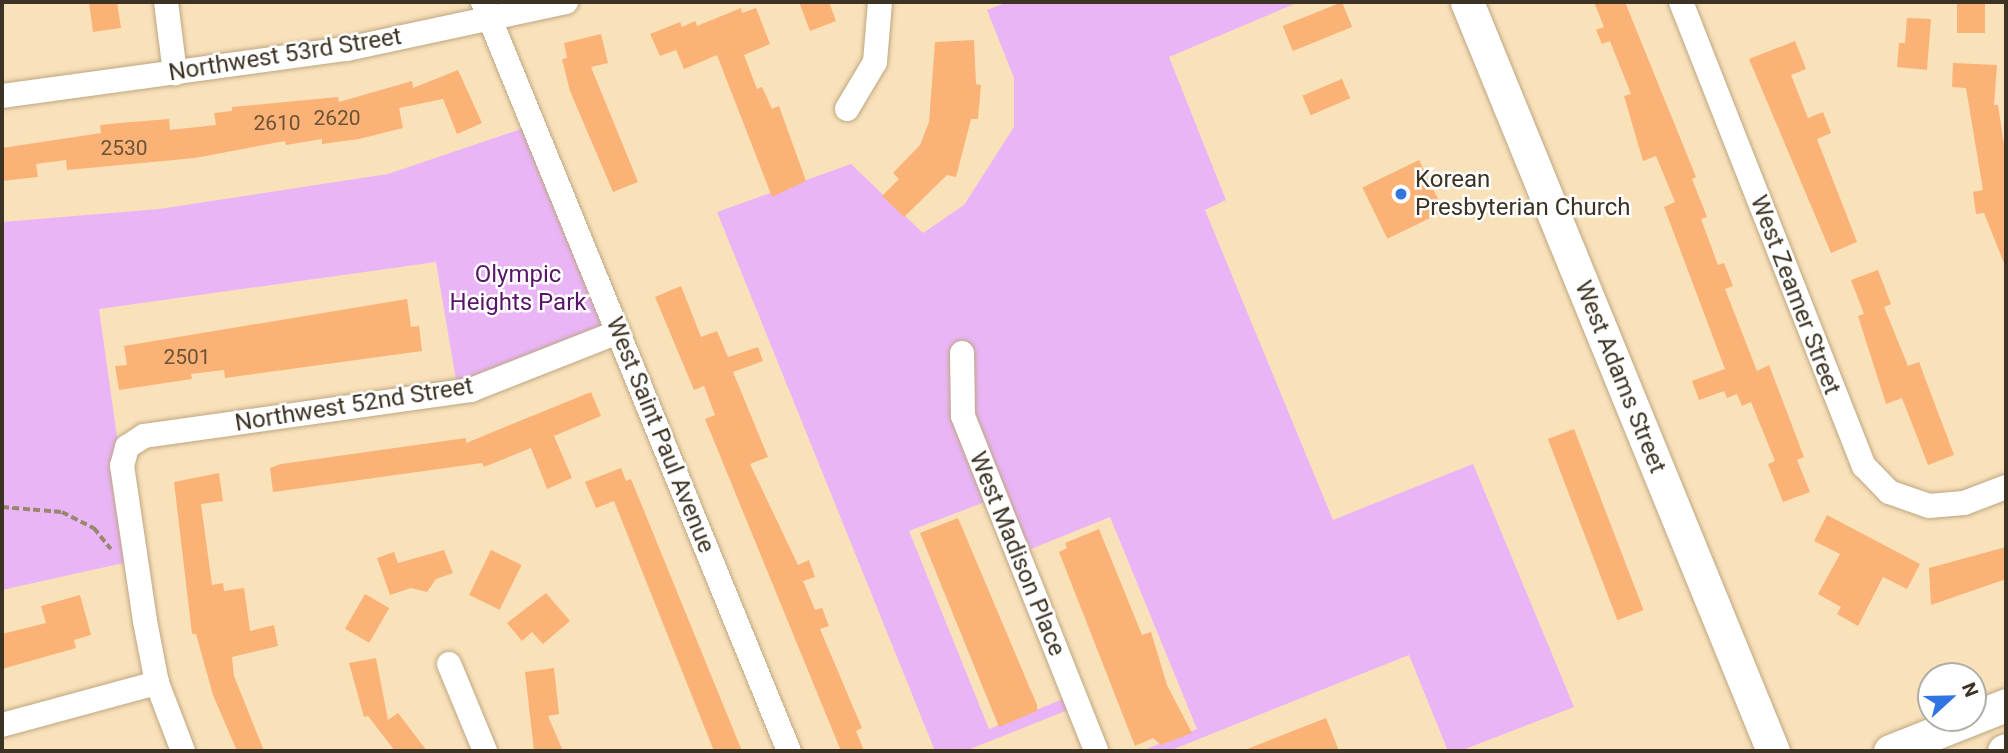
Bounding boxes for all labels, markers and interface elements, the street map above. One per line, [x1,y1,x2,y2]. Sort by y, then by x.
street label: Northwest 53rd Street [167,22,403,88]
house number: 2620 [313,105,361,131]
house number: 2610 [253,110,301,136]
house number: 2530 [100,135,148,161]
place label: Korean Presbyterian Church [1415,166,1630,222]
marker: Korean Presbyterian Church [1393,186,1409,202]
street label: West Zeamer Street [1744,191,1846,399]
park label: Olympic Heights Park [450,261,586,317]
street label: West Adams Street [1568,277,1672,477]
street label: West Saint Paul Avenue [600,313,720,557]
house number: 2501 [163,344,211,370]
street label: Northwest 52nd Street [233,372,475,438]
street label: West Madison Place [963,448,1071,660]
north arrow [1917,662,1987,732]
text: N [1957,679,1983,700]

